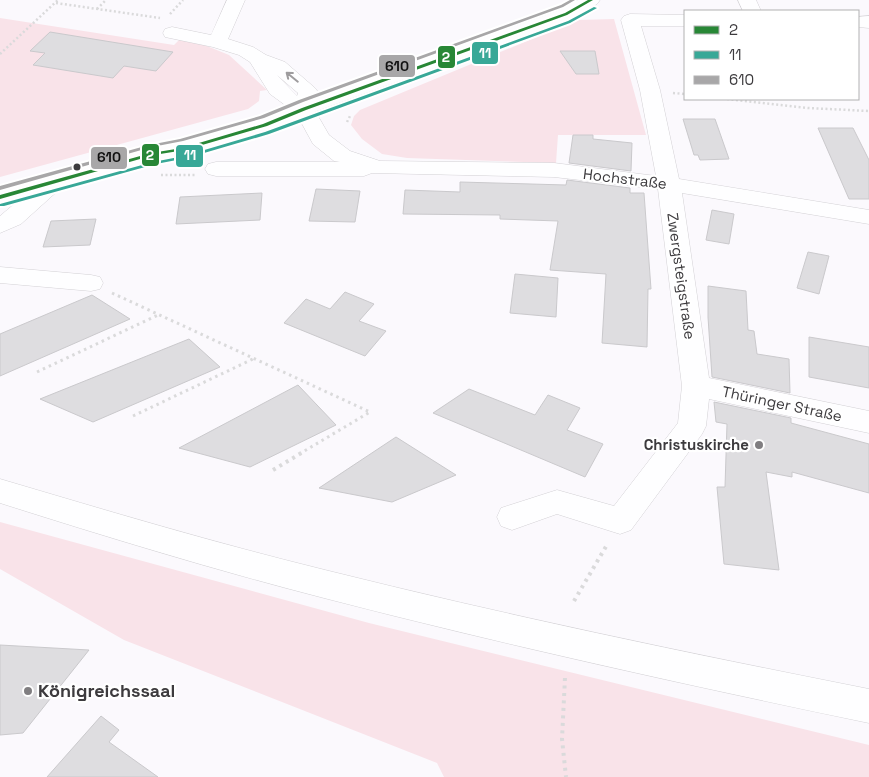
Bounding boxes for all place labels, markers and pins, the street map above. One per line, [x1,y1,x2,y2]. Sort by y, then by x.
unlabelled marker [72,162,82,172]
place label: Christuskirche [644,435,749,454]
marker: Christuskirche [753,439,765,451]
place label: Königreichssaal [38,679,175,702]
marker: Königreichssaal [22,685,34,697]

